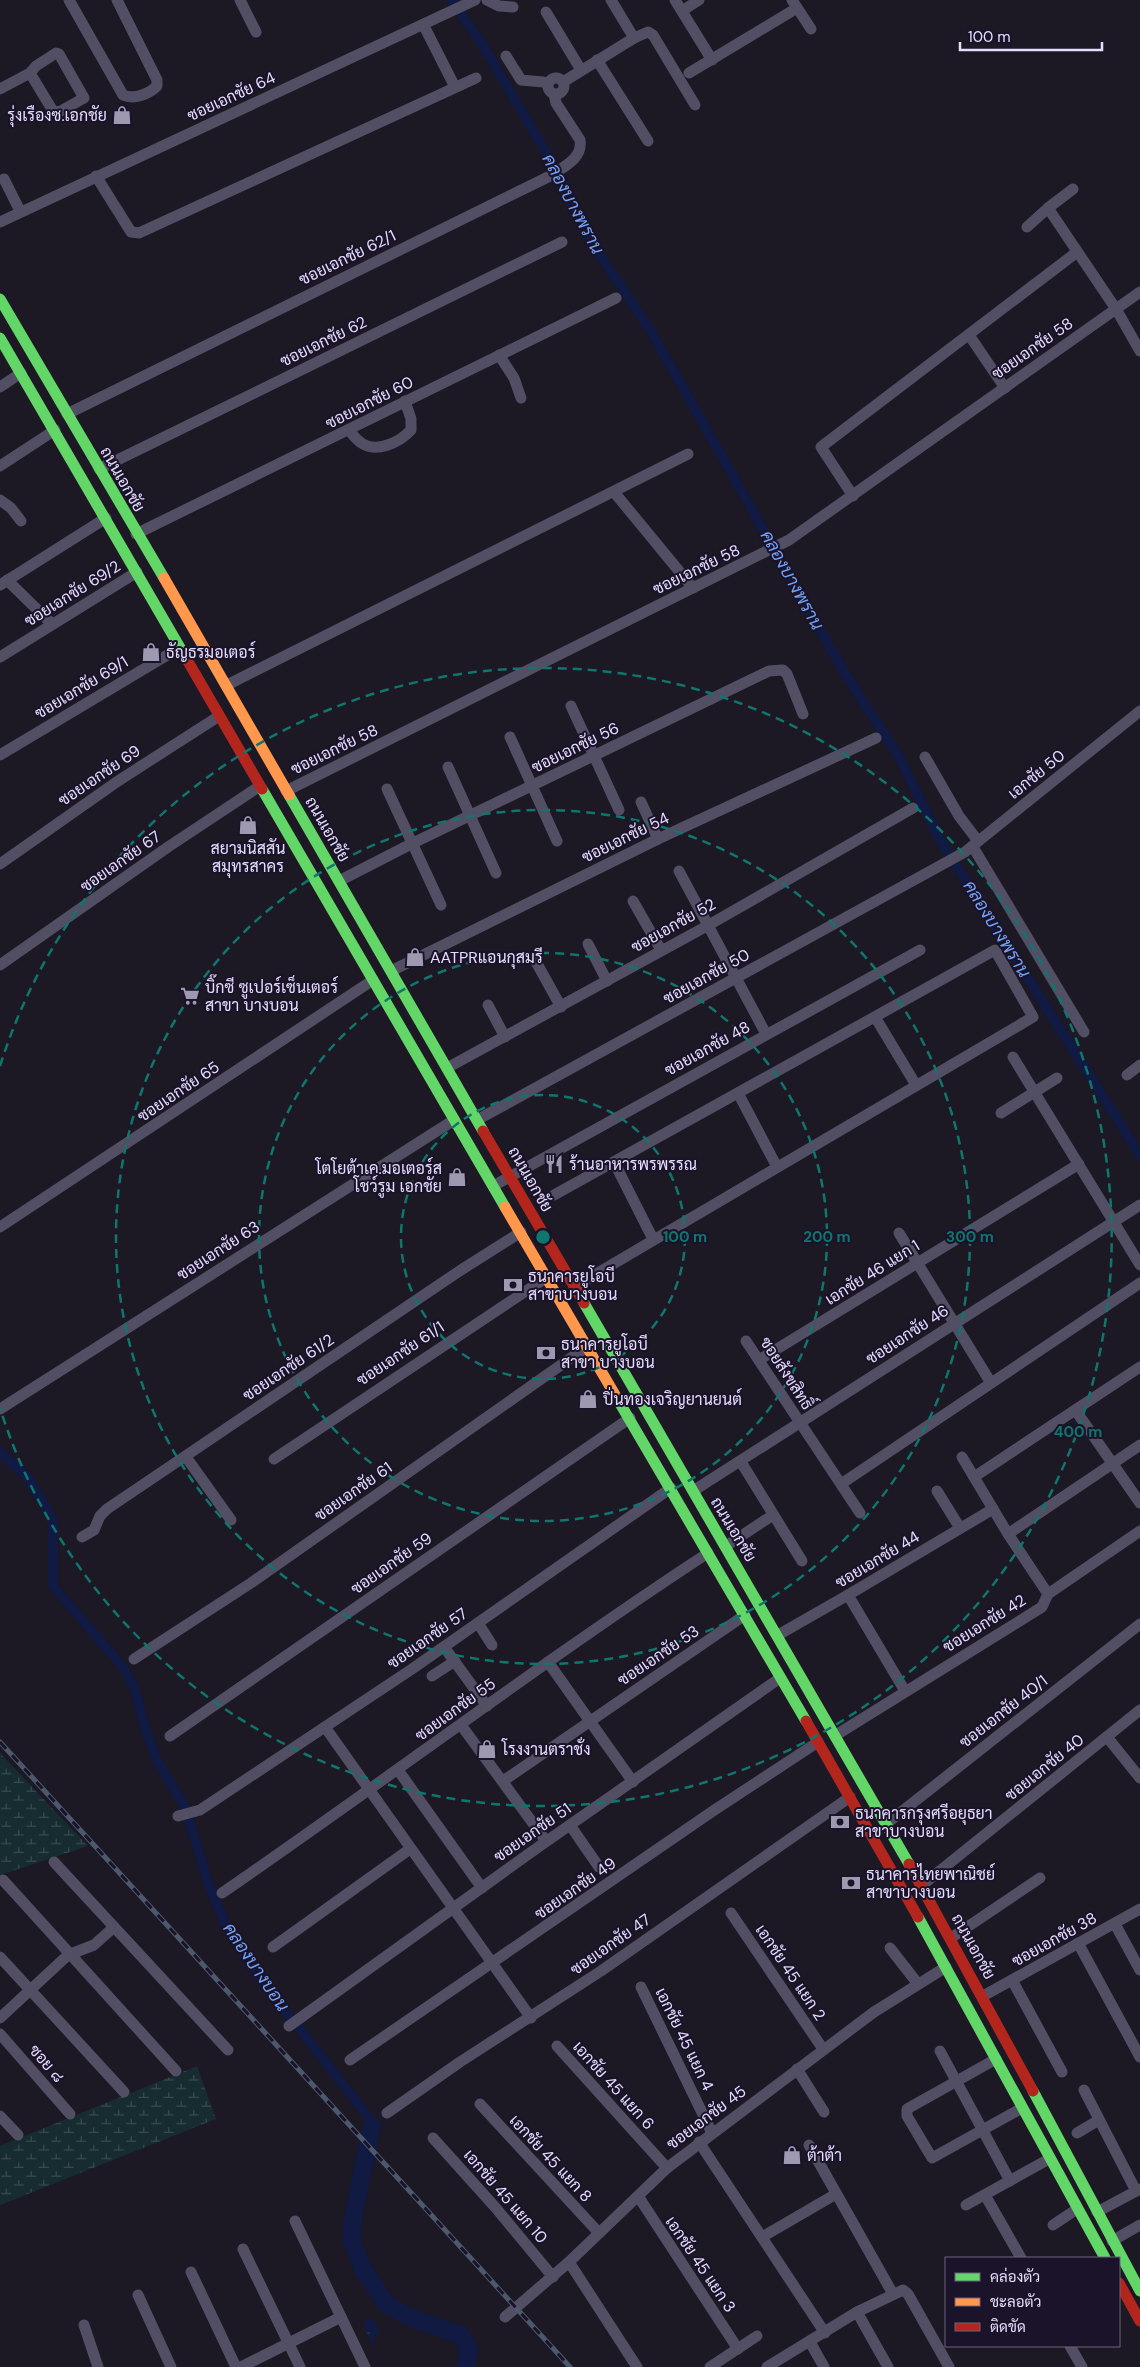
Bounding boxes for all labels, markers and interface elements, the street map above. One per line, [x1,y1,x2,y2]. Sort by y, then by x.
scale bar [960,20,1102,52]
text: 100 m [968,27,1011,47]
street label: ซอยเอกชัย 64 [184,67,279,126]
shop icon: รุ่งเรืองซ.เอกชัย [111,104,133,126]
place label: รุ่งเรืองซ.เอกชัย [7,105,107,127]
water label: คลองบางพราน [536,150,610,259]
street label: ซอยเอกชัย 62/1 [295,225,399,290]
street label: ซอยเอกชัย 62 [276,311,370,371]
street label: ซอยเอกชัย 58 [988,313,1077,384]
street label: ซอยเอกชัย 60 [322,371,417,434]
street label: ถนนเอกชัย [95,443,150,516]
water label: คลองบางพราน [755,526,830,635]
street label: ซอยเอกชัย 58 [649,539,743,600]
street label: ซอยเอกชัย 69/2 [20,555,124,631]
place label: ธัญธรมอเตอร์ [166,640,256,663]
shop icon: ธัญธรมอเตอร์ [140,641,162,663]
street label: ซอยเอกชัย 69/1 [31,651,132,724]
street label: ซอยเอกชัย 56 [528,717,622,778]
street label: ซอยเอกชัย 58 [287,719,381,780]
street label: ซอยเอกชัย 69 [54,740,144,811]
street label: เอกชัย 50 [1004,745,1069,804]
street label: ถนนเอกชัย [300,793,355,866]
street label: ซอยเอกชัย 54 [578,807,673,868]
shop icon: สยามนิสสัน สมุทรสาคร [237,814,259,836]
street label: ซอยเอกชัย 67 [76,826,165,897]
place label: สยามนิสสัน สมุทรสาคร [211,838,285,878]
water label: คลองบางพราน [958,876,1037,983]
street label: ซอยเอกชัย 52 [627,894,719,957]
street label: ซอยเอกชัย 50 [659,944,753,1009]
shop icon: AATPRแอนกุสมรี [404,946,426,968]
place label: AATPRแอนกุสมรี [430,946,543,969]
place label: บิ๊กซี ซูเปอร์เซ็นเตอร์ สาขา บางบอน [205,974,338,1016]
supermarket icon: บิ๊กซี ซูเปอร์เซ็นเตอร์ สาขา บางบอน [179,985,201,1007]
street label: ซอยเอกชัย 48 [661,1016,754,1081]
street label: ซอยเอกชัย 65 [133,1056,223,1127]
street label: ถนนเอกชัย [503,1143,558,1216]
restaurant icon: ร้านอาหารพรพรรณ [543,1153,565,1175]
place label: ร้านอาหารพรพรรณ [569,1154,697,1175]
place label: โตโยต้าเค.มอเตอร์ส โชว์รูม เอกชัย [314,1156,442,1198]
shop icon: โตโยต้าเค.มอเตอร์ส โชว์รูม เอกชัย [446,1166,468,1188]
street label: ซอยเอกชัย 63 [173,1216,264,1285]
text: 100 m [663,1227,707,1247]
text: 200 m [803,1227,851,1247]
text: 300 m [946,1227,994,1247]
centre of rings [534,1228,552,1246]
street label: เอกชัย 46 แยก 1 [821,1235,923,1310]
place label: ธนาคารยูโอบี สาขาบางบอน [528,1265,618,1305]
bank icon: ธนาคารยูโอบี สาขาบางบอน [502,1274,524,1296]
street label: ซอยเอกชัย 46 [862,1300,953,1369]
street label: ซอยเอกชัย 61/1 [352,1316,448,1390]
street label: ซอยเอกชัย 61/2 [239,1329,338,1406]
street label: ซอยสังขสิทธิ์ [755,1330,822,1414]
place label: ธนาคารยูโอบี สาขา บางบอน [561,1333,655,1373]
bank icon: ธนาคารยูโอบี สาขา บางบอน [535,1342,557,1364]
place label: ปิ่นทองเจริญยานยนต์ [602,1386,742,1410]
shop icon: ปิ่นทองเจริญยานยนต์ [577,1388,599,1410]
text: 400 m [1054,1422,1102,1442]
street label: ซอยเอกชัย 61 [310,1457,396,1526]
street label: ถนนเอกชัย [706,1493,761,1566]
street label: ซอยเอกชัย 44 [831,1526,923,1593]
street label: ซอยเอกชัย 59 [347,1528,436,1599]
street label: ซอยเอกชัย 42 [939,1590,1030,1657]
street label: ซอยเอกชัย 57 [383,1603,471,1674]
street label: ซอยเอกชัย 53 [613,1620,703,1690]
street label: ซอยเอกชัย 40/1 [955,1670,1052,1752]
street label: ซอยเอกชัย 55 [411,1673,500,1746]
street label: ซอยเอกชัย 40 [1001,1729,1088,1806]
place label: โรงงานตราชั่ง [501,1736,590,1760]
shop icon: โรงงานตราชั่ง [476,1738,498,1760]
street label: ซอยเอกชัย 51 [489,1798,575,1867]
place label: ธนาคารกรุงศรีอยุธยา สาขาบางบอน [855,1802,993,1842]
bank icon: ธนาคารกรุงศรีอยุธยา สาขาบางบอน [829,1811,851,1833]
street label: ซอยเอกชัย 49 [530,1853,620,1924]
place label: ธนาคารไทยพาณิชย์ สาขาบางบอน [866,1862,995,1903]
bank icon: ธนาคารไทยพาณิชย์ สาขาบางบอน [840,1872,862,1894]
street label: ซอยเอกชัย 38 [1008,1907,1101,1971]
street label: ซอยเอกชัย 47 [566,1909,655,1980]
street label: ถนนเอกชัย [947,1910,1000,1983]
water label: คลองบางบอน [217,1918,295,2017]
street label: เอกชัย 45 แยก 2 [751,1920,830,2024]
street label: เอกชัย 45 แยก 4 [651,1984,719,2094]
street label: เอกชัย 45 แยก 6 [568,2037,659,2134]
street label: ซอย ๘ [24,2040,69,2087]
street label: ซอยเอกชัย 45 [662,2081,750,2154]
street label: เอกชัย 45 แยก 8 [505,2110,597,2206]
shop icon: ต้าต้า [781,2144,803,2166]
street label: เอกชัย 45 แยก 10 [459,2145,552,2248]
place label: ต้าต้า [807,2145,842,2166]
street label: เอกชัย 45 แยก 3 [661,2212,741,2316]
legend [945,2257,1120,2347]
text: คล่องตัว [990,2267,1040,2287]
text: ชะลอตัว [990,2292,1041,2312]
text: ติดขัด [990,2317,1026,2337]

